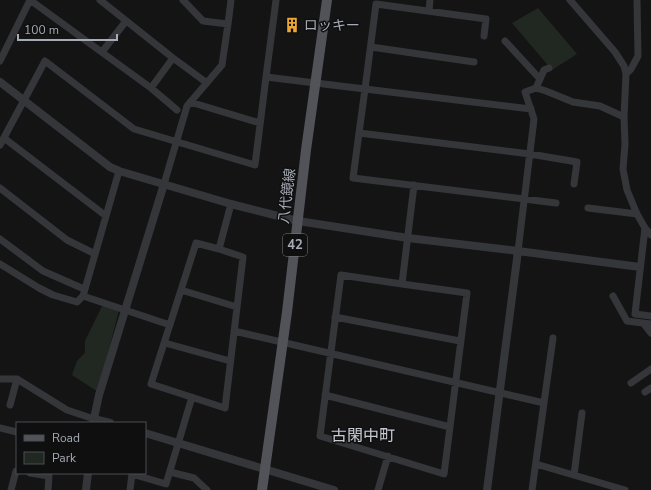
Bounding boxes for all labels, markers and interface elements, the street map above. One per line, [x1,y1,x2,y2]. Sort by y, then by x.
scale bar [18,16,117,42]
building icon: ロッキー [283,16,301,34]
place label: ロッキー [304,16,360,35]
text: 100 m [24,22,59,38]
street label: 八代鏡線 [274,167,300,225]
road number: 42 [283,234,307,256]
legend [16,422,146,474]
district label: 古閑中町 [331,425,395,447]
text: Road [52,430,80,446]
text: Park [52,450,77,466]

